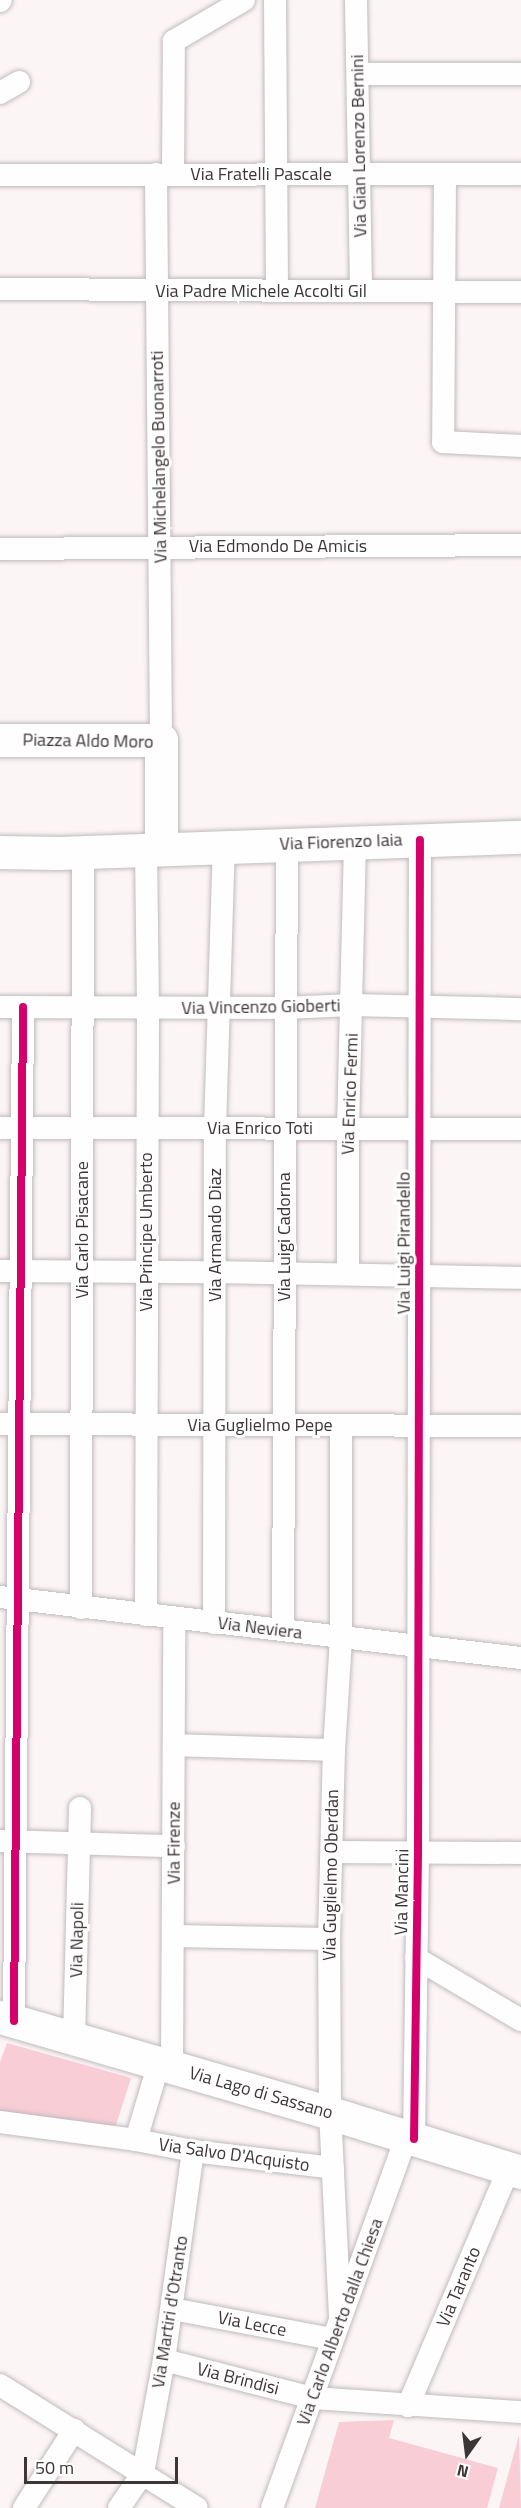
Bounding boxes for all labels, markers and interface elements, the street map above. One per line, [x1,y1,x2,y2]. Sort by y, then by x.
street label: Via Gian Lorenzo Bernini [347,54,371,238]
street label: Via Fratelli Pascale [190,163,332,185]
street label: Via Padre Michele Accolti Gil [155,280,367,302]
street label: Via Michelangelo Buonarroti [146,350,172,564]
street label: Via Edmondo De Amicis [189,535,367,557]
street label: Piazza Aldo Moro [22,729,154,753]
street label: Via Fiorenzo Iaia [279,829,403,855]
street label: Via Vincenzo Gioberti [181,995,341,1019]
street label: Via Enrico Fermi [337,1033,363,1155]
street label: Via Enrico Toti [207,1117,313,1139]
street label: Via Principe Umberto [135,1152,157,1312]
street label: Via Carlo Pisacane [71,1161,93,1299]
street label: Via Armando Diaz [204,1168,226,1302]
street label: Via Luigi Cadorna [273,1172,295,1302]
street label: Via Luigi Pirandello [393,1172,415,1314]
street label: Via Guglielmo Pepe [187,1414,333,1436]
street label: Via Neviera [216,1612,304,1644]
street label: Via Guglielmo Oberdan [319,1789,343,1961]
street label: Via Firenze [163,1802,185,1884]
street label: Via Mancini [390,1849,414,1935]
street label: Via Napoli [66,1902,88,1978]
street label: Via Lago di Sassano [186,2062,336,2124]
street label: Via Salvo D'Acquisto [157,2134,311,2176]
street label: Via Carlo Alberto dalla Chiesa [292,2215,388,2429]
street label: Via Martiri d'Otranto [147,2234,193,2390]
street label: Via Taranto [432,2244,486,2330]
street label: Via Lecce [216,2307,288,2341]
street label: Via Brindisi [195,2358,281,2400]
north arrow [437,2424,497,2484]
scale bar [27,2445,182,2483]
text: 50 m [35,2454,74,2481]
text: N [454,2458,471,2484]

